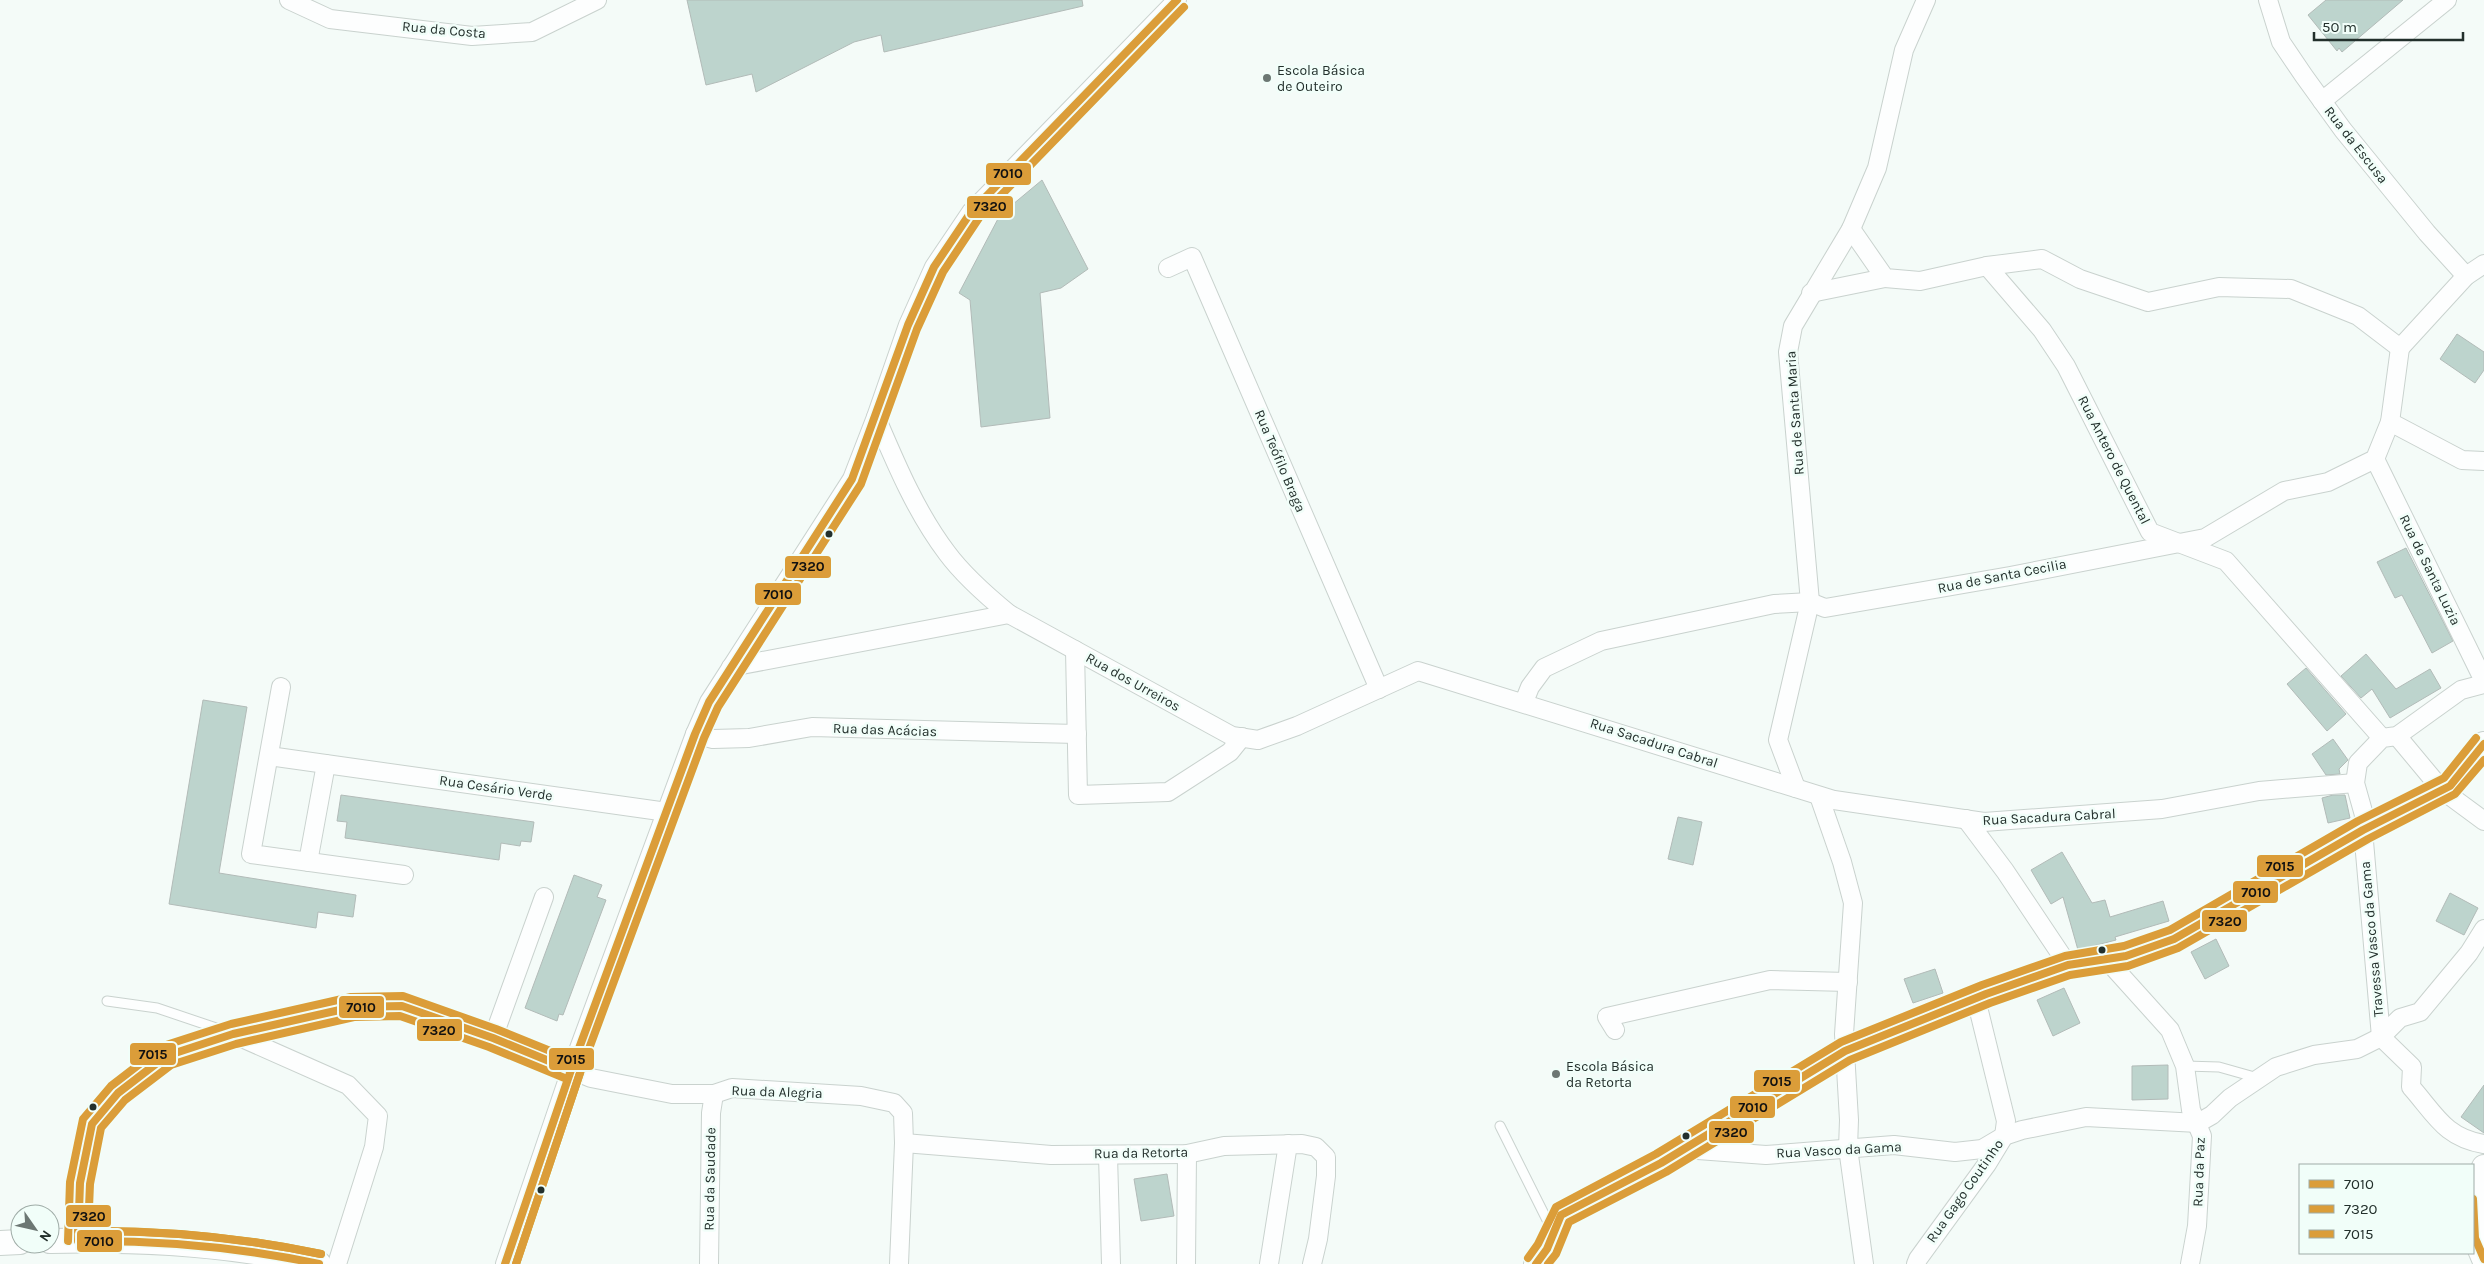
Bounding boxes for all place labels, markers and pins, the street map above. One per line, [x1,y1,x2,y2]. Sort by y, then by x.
place label: Escola Básica de Outeiro [1277,62,1365,95]
marker: Escola Básica de Outeiro [1261,72,1273,84]
unlabelled marker [824,529,834,539]
unlabelled marker [2097,945,2107,955]
place label: Escola Básica da Retorta [1566,1058,1654,1091]
marker: Escola Básica da Retorta [1550,1068,1562,1080]
unlabelled marker [88,1102,98,1112]
unlabelled marker [1681,1131,1691,1141]
unlabelled marker [536,1185,546,1195]

